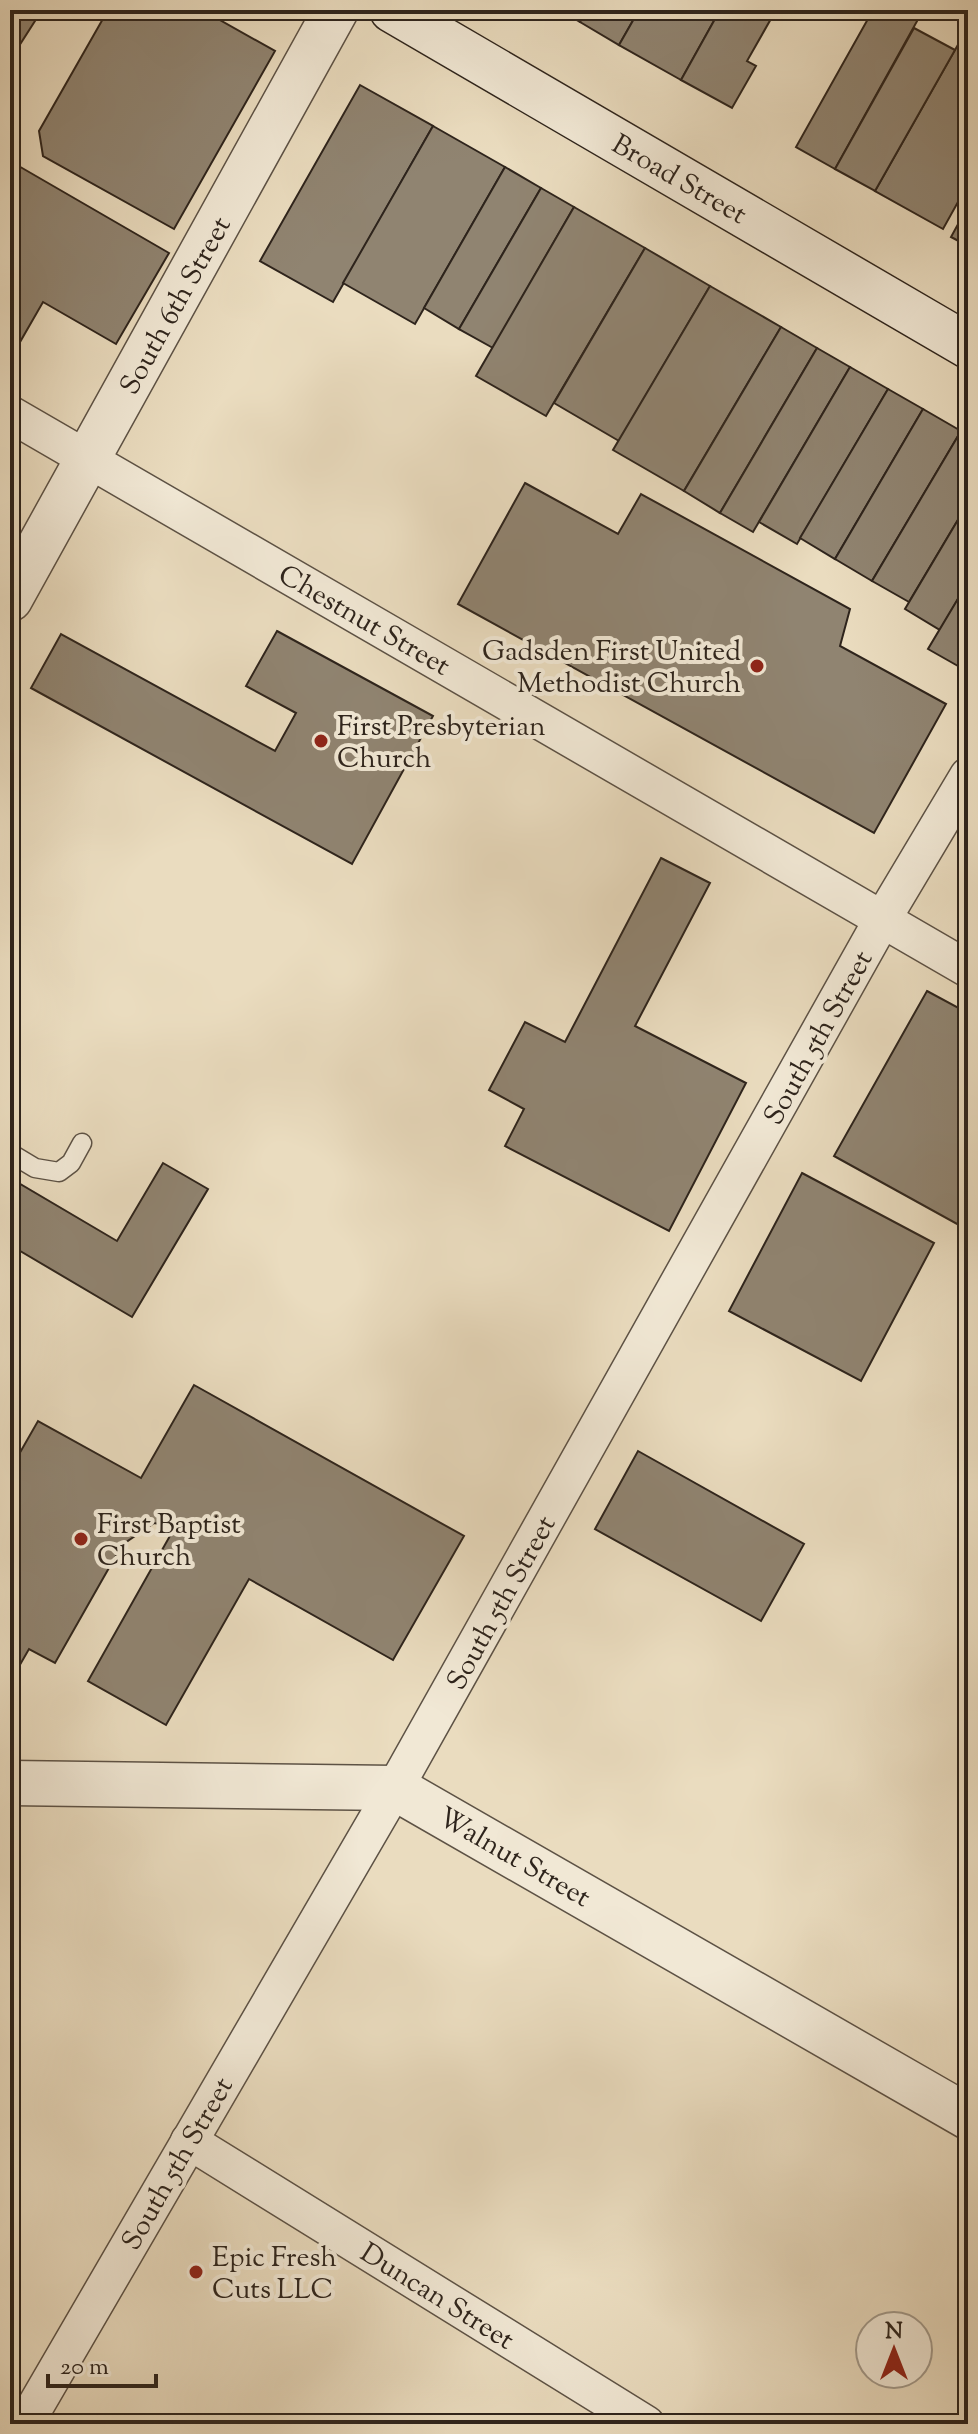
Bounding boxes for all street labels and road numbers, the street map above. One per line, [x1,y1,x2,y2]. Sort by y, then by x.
street label: Broad Street [604,126,754,236]
street label: South 6th Street [111,210,242,403]
street label: Chestnut Street [270,556,457,687]
street label: South 5th Street [755,944,884,1133]
street label: South 5th Street [438,1509,567,1698]
street label: Walnut Street [430,1799,598,1919]
street label: South 5th Street [113,2070,245,2258]
street label: Duncan Street [352,2234,522,2361]

